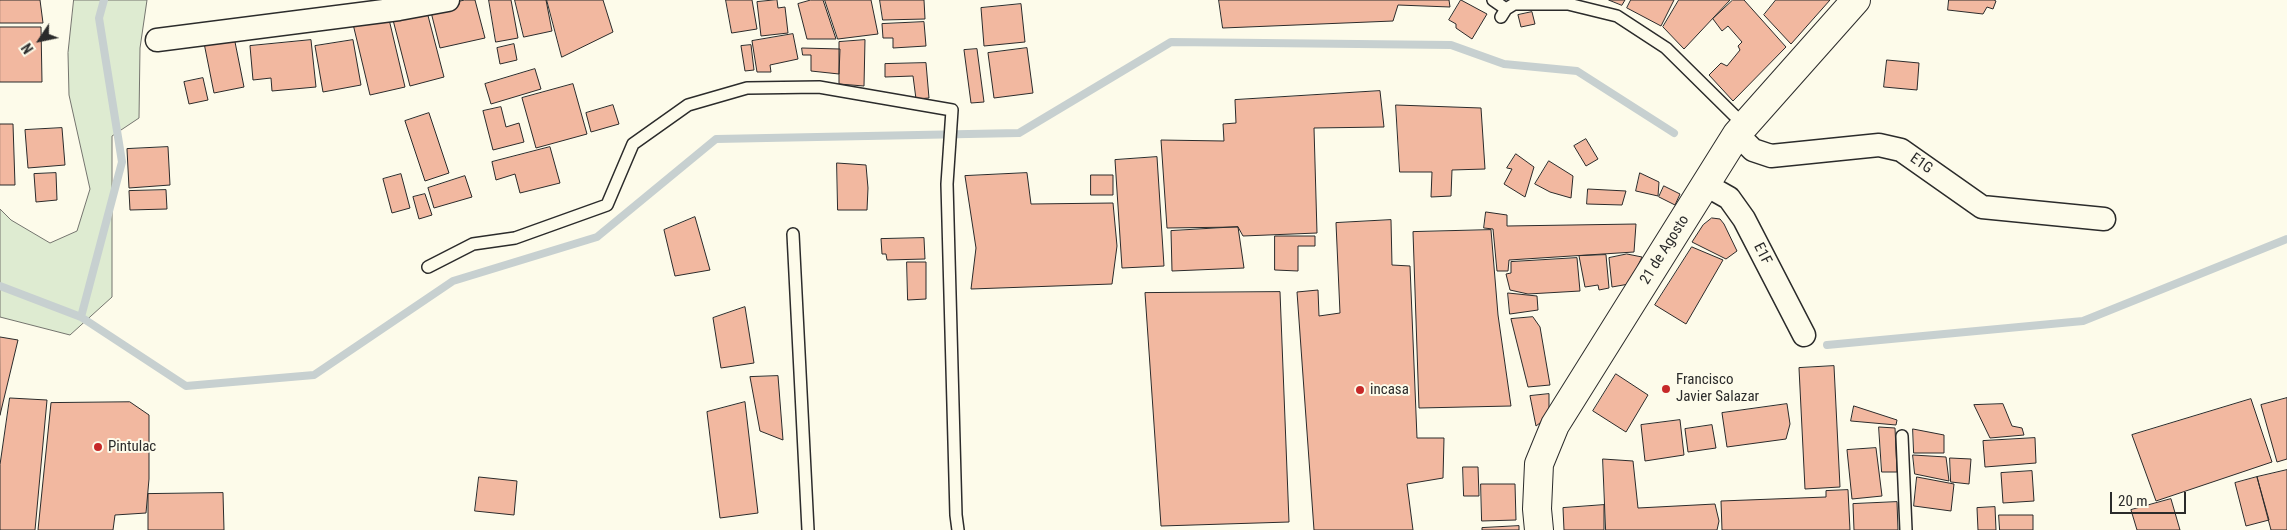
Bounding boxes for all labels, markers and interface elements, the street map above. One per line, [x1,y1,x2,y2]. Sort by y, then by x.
north arrow [15,15,65,65]
text: N [19,40,37,56]
street label: E1G [1906,150,1936,178]
street label: 21 de Agosto [1637,212,1693,288]
street label: E1F [1749,240,1775,268]
place label: Francisco Javier Salazar [1676,371,1759,406]
place label: incasa [1370,381,1409,399]
marker: Francisco Javier Salazar [1660,383,1672,395]
marker: incasa [1354,384,1366,396]
place label: Pintulac [108,438,156,456]
marker: Pintulac [92,441,104,453]
scale bar [2112,482,2188,514]
text: 20 m [2118,492,2148,510]

